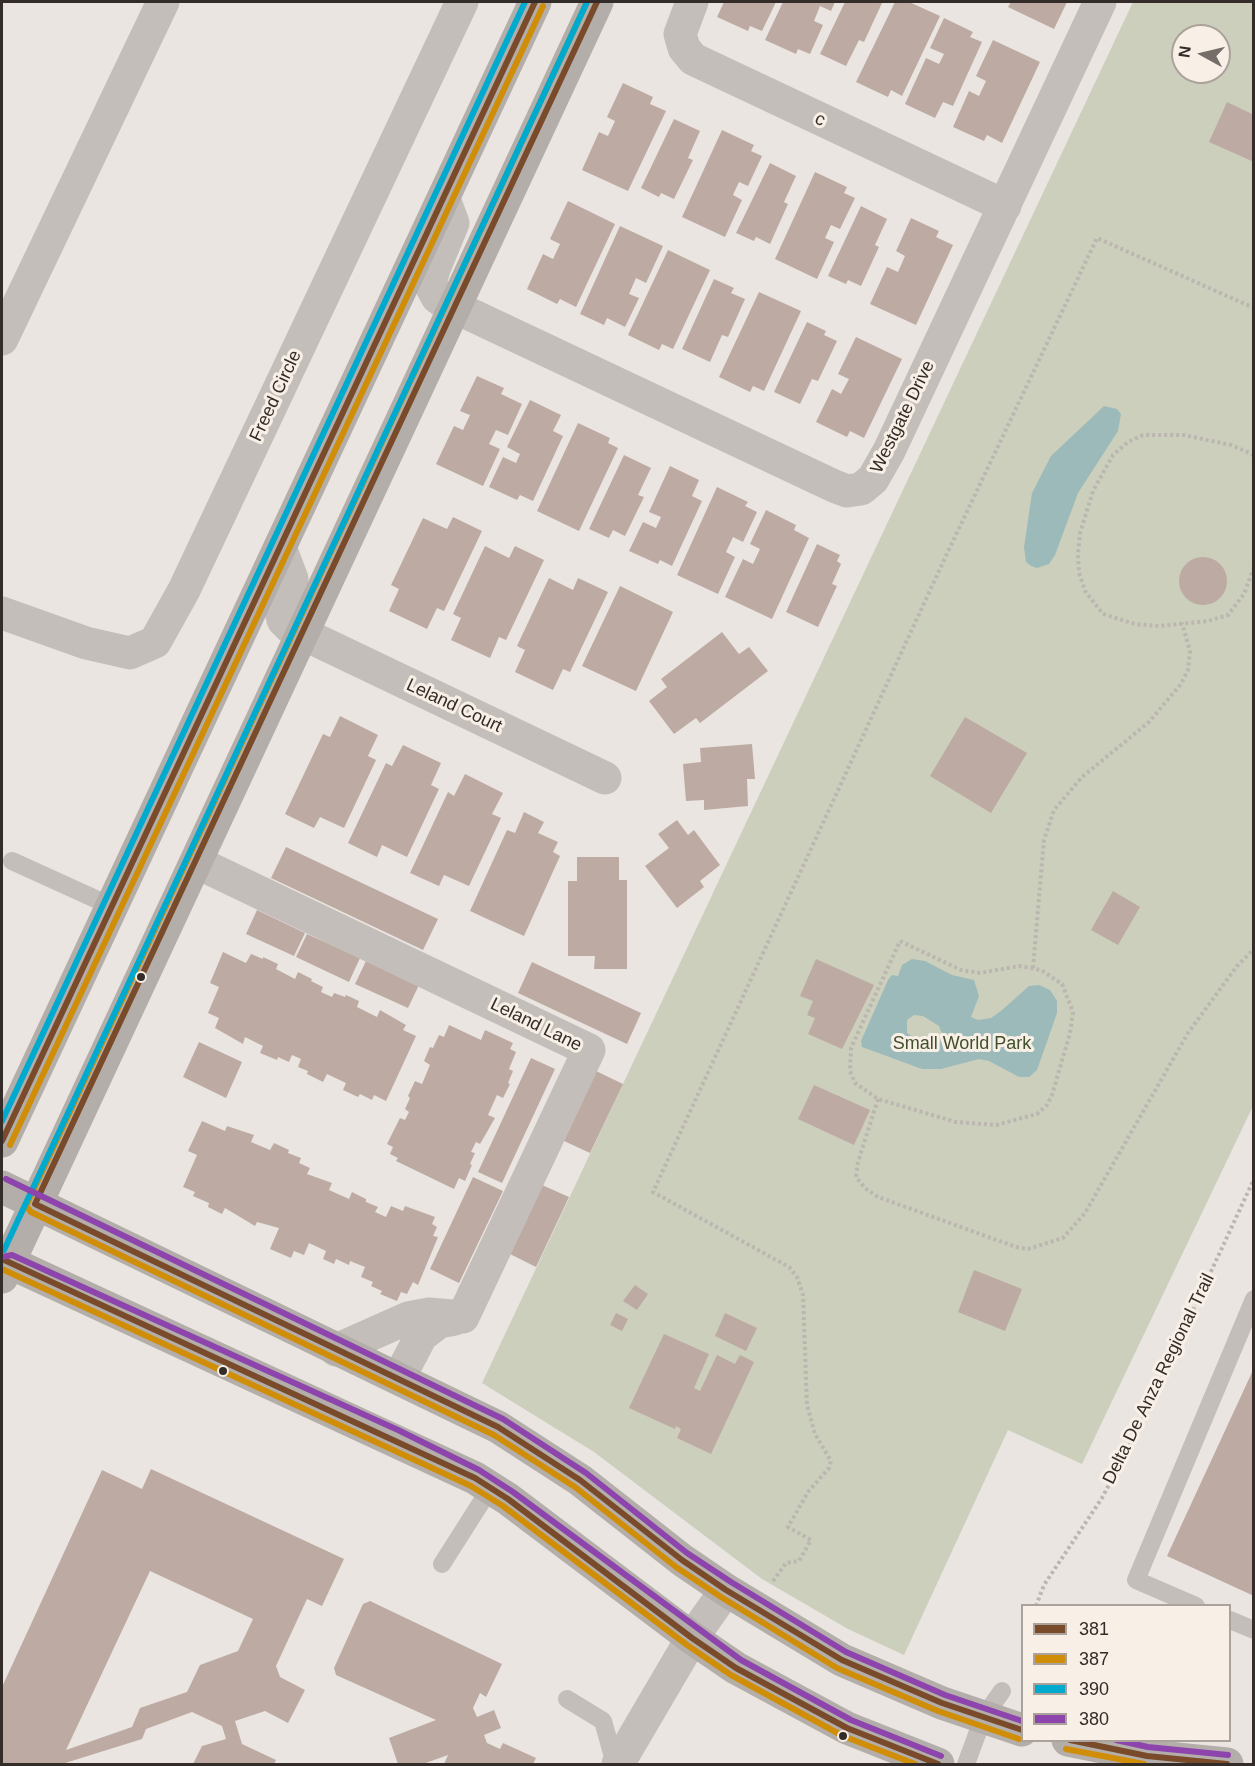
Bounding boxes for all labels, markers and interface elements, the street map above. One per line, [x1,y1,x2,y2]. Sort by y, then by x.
north arrow [1171,24,1231,84]
text: N [1175,45,1194,59]
street label: c [811,108,829,132]
street label: Freed Circle [245,347,307,445]
street label: Westgate Drive [866,357,940,477]
street label: Leland Court [403,674,505,738]
unlabelled marker [135,971,147,983]
street label: Leland Lane [487,994,585,1056]
park label: Small World Park [893,1033,1031,1055]
street label: Delta De Anza Regional Trail [1099,1270,1219,1488]
unlabelled marker [217,1365,229,1377]
legend [1021,1604,1231,1742]
text: 381 [1079,1619,1109,1639]
text: 387 [1079,1649,1109,1669]
text: 390 [1079,1679,1109,1699]
text: 380 [1079,1709,1109,1729]
unlabelled marker [837,1730,849,1742]

